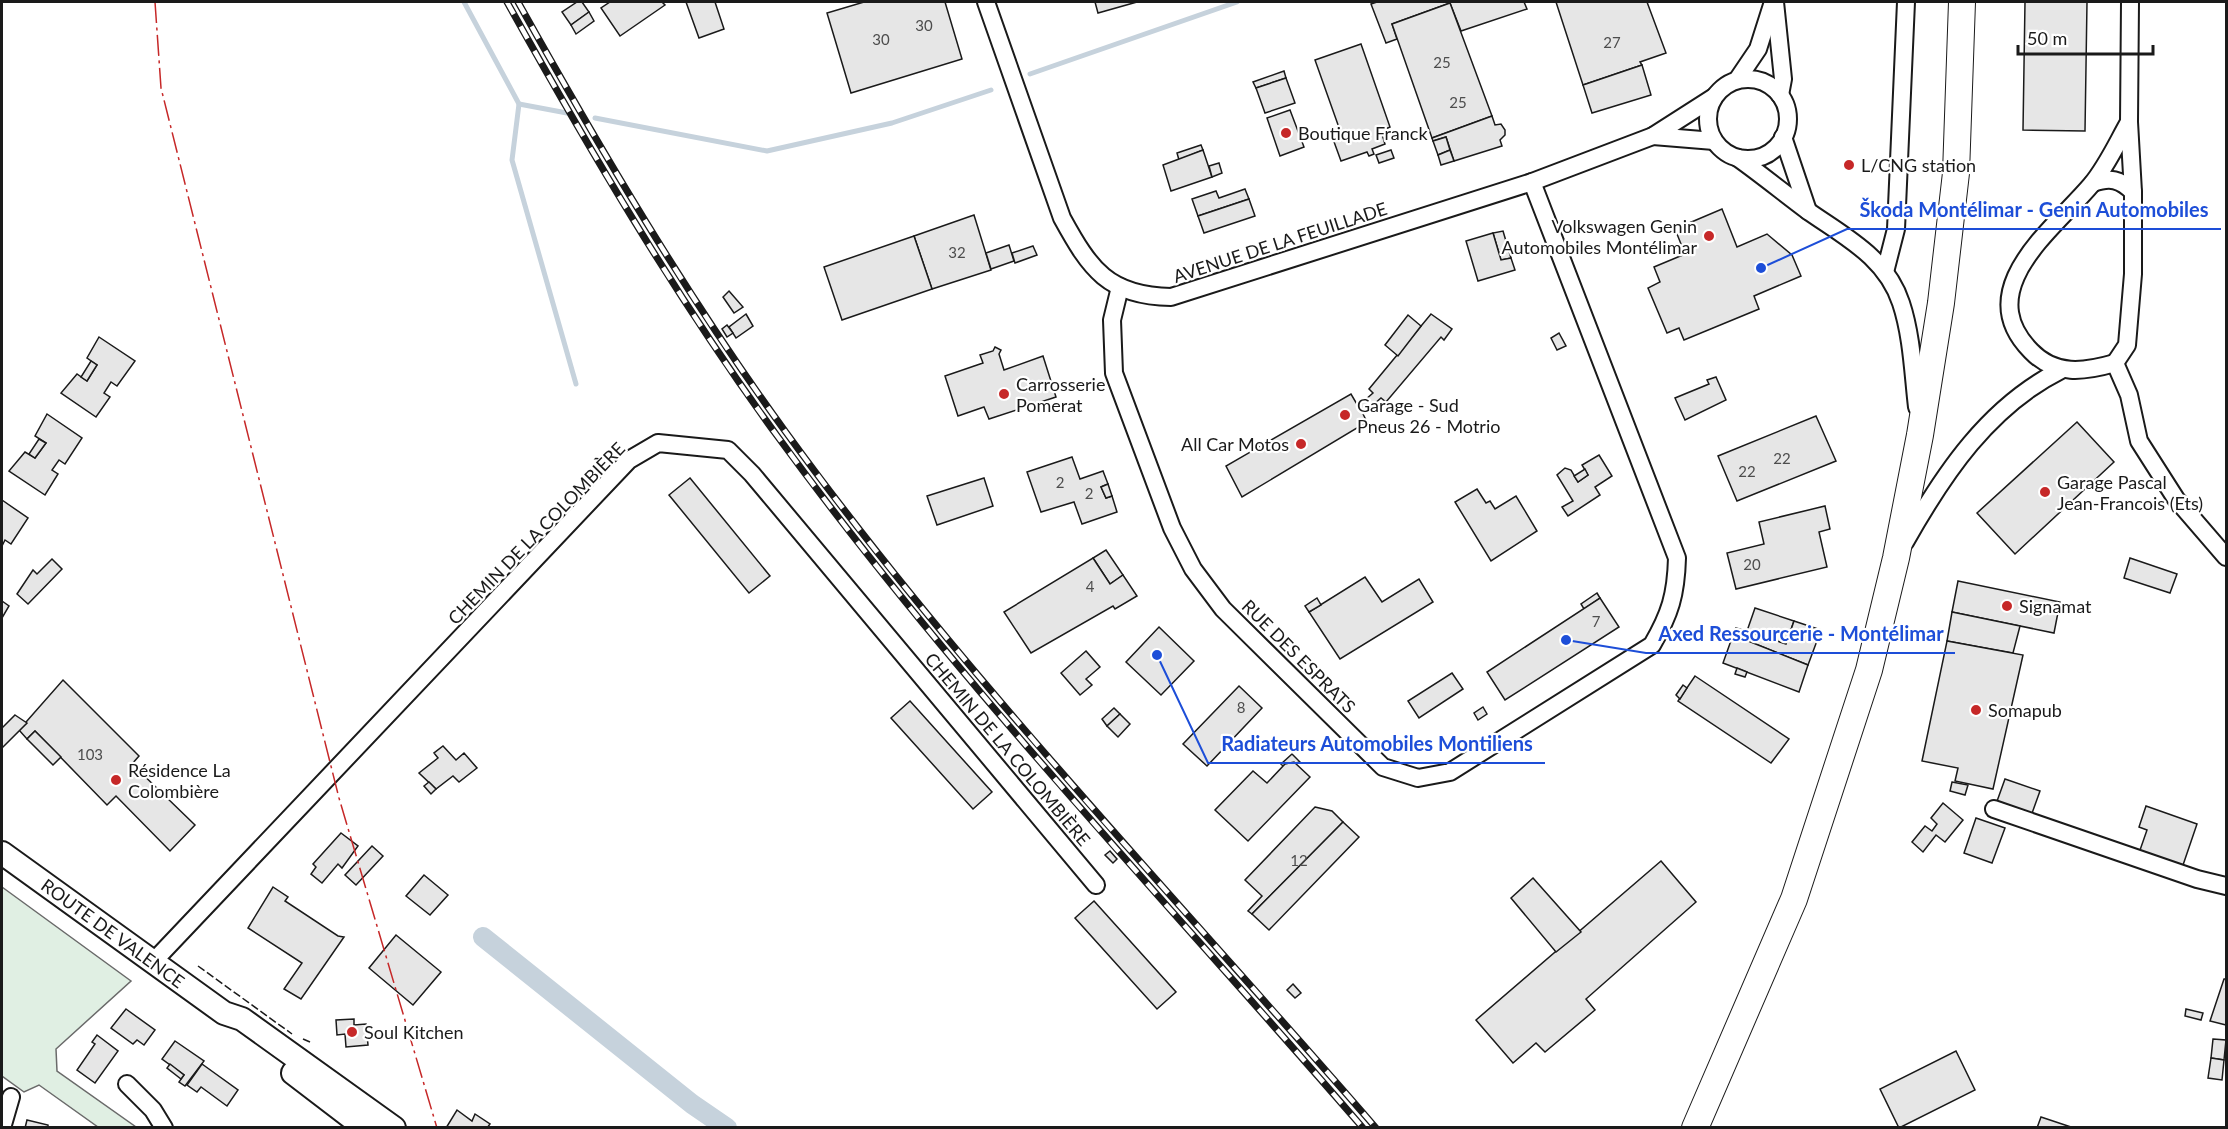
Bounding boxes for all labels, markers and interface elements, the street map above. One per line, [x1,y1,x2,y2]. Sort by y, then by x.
house number: 30 [915,16,933,34]
scale bar [2018,18,2153,56]
text: 50 m [2027,27,2067,49]
house number: 30 [872,30,890,48]
house number: 27 [1603,33,1621,51]
house number: 25 [1433,53,1451,71]
house number: 25 [1449,93,1467,111]
place label: Boutique Franck [1298,122,1428,144]
marker: Boutique Franck [1279,126,1293,140]
place label: L/CNG station [1861,154,1976,176]
marker: L/CNG station [1842,158,1856,172]
callout: Škoda Montélimar - Genin Automobiles [1847,191,2221,229]
street label: AVENUE DE LA FEUILLADE [1170,197,1390,287]
text: Škoda Montélimar - Genin Automobiles [1859,197,2209,221]
place label: Volkswagen Genin Automobiles Montélimar [1501,215,1697,258]
marker: Volkswagen Genin Automobiles Montélimar [1702,229,1716,243]
house number: 32 [948,243,966,261]
place label: Carrosserie Pomerat [1016,373,1105,416]
marker: Carrosserie Pomerat [997,387,1011,401]
place label: Garage - Sud Pneus 26 - Motrio [1357,394,1500,437]
marker: Garage - Sud Pneus 26 - Motrio [1338,408,1352,422]
place label: All Car Motos [1181,433,1289,455]
street label: CHEMIN DE LA COLOMBIÈRE [443,437,629,629]
marker: All Car Motos [1294,437,1308,451]
house number: 22 [1773,449,1791,467]
house number: 22 [1738,462,1756,480]
place label: Garage Pascal Jean-Francois (Ets) [2057,471,2203,514]
house number: 2 [1056,473,1064,491]
house number: 2 [1085,484,1093,502]
marker: Garage Pascal Jean-Francois (Ets) [2038,485,2052,499]
house number: 20 [1743,555,1761,573]
house number: 4 [1086,577,1095,595]
street label: RUE DES ESPRATS [1238,595,1360,717]
place label: Signamat [2019,595,2092,617]
marker: Signamat [2000,599,2014,613]
house number: 7 [1592,612,1601,630]
callout: Axed Ressourcerie - Montélimar [1646,615,1955,653]
text: Axed Ressourcerie - Montélimar [1657,621,1944,645]
street label: CHEMIN DE LA COLOMBIÈRE [921,648,1095,850]
house number: 8 [1237,698,1245,716]
place label: Somapub [1988,699,2062,721]
marker: Somapub [1969,703,1983,717]
callout: Radiateurs Automobiles Montiliens [1208,725,1545,763]
text: Radiateurs Automobiles Montiliens [1221,731,1533,755]
house number: 103 [77,745,103,763]
place label: Résidence La Colombière [128,759,231,802]
marker: Résidence La Colombière [109,773,123,787]
house number: 12 [1290,851,1308,869]
street label: ROUTE DE VALENCE [37,874,189,992]
place label: Soul Kitchen [364,1021,464,1043]
marker: Soul Kitchen [345,1025,359,1039]

